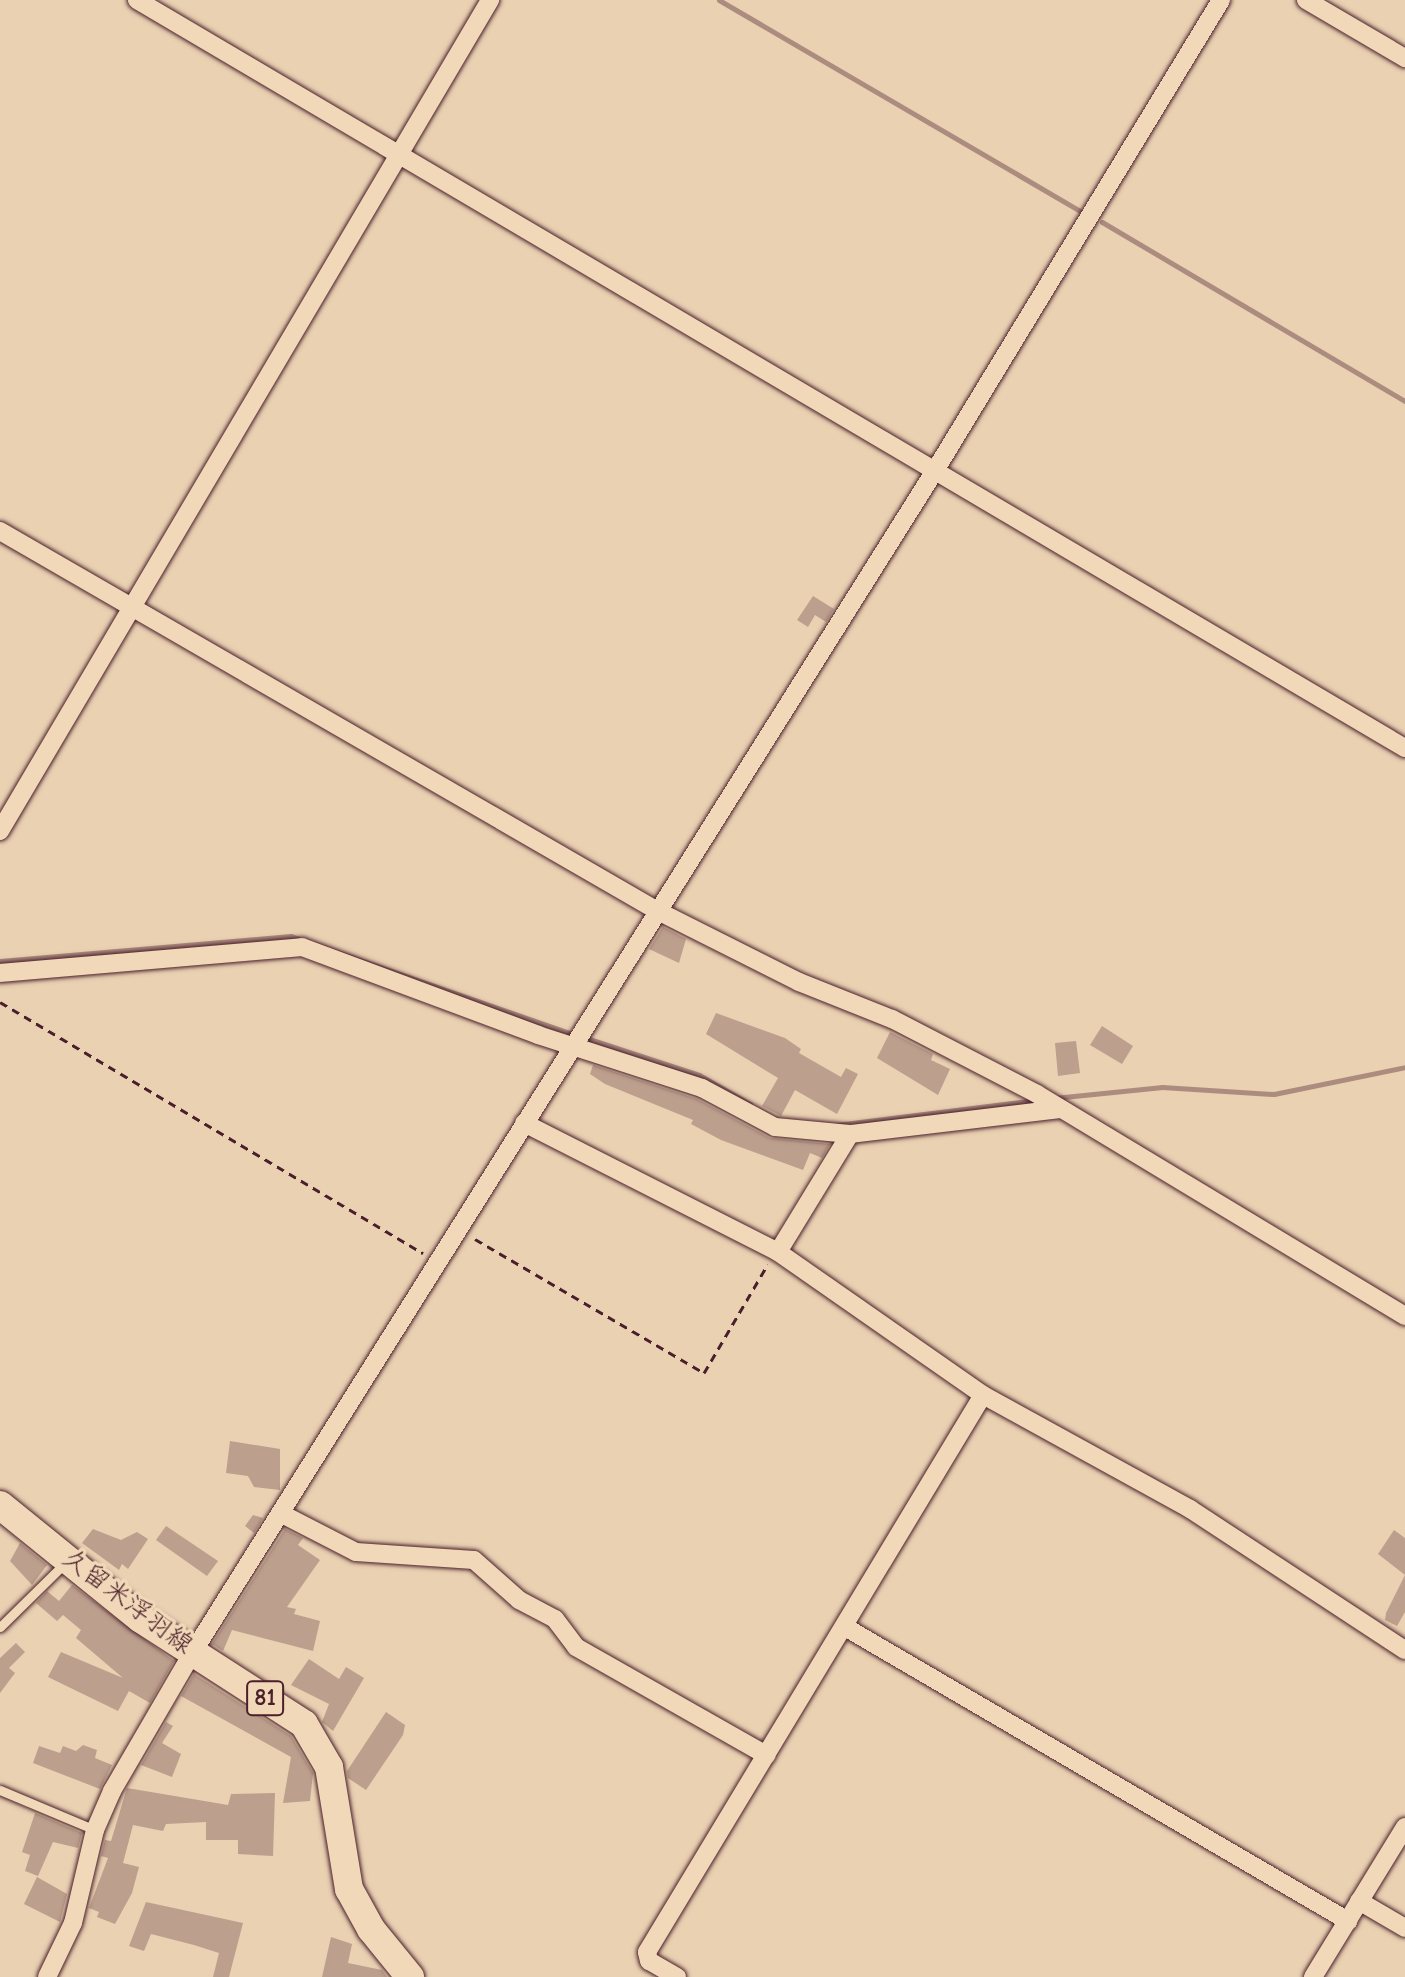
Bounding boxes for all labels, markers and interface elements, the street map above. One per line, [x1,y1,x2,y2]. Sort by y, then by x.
street label: 久留米浮羽線 [55,1543,199,1661]
road number: 81 [245,1678,285,1718]

